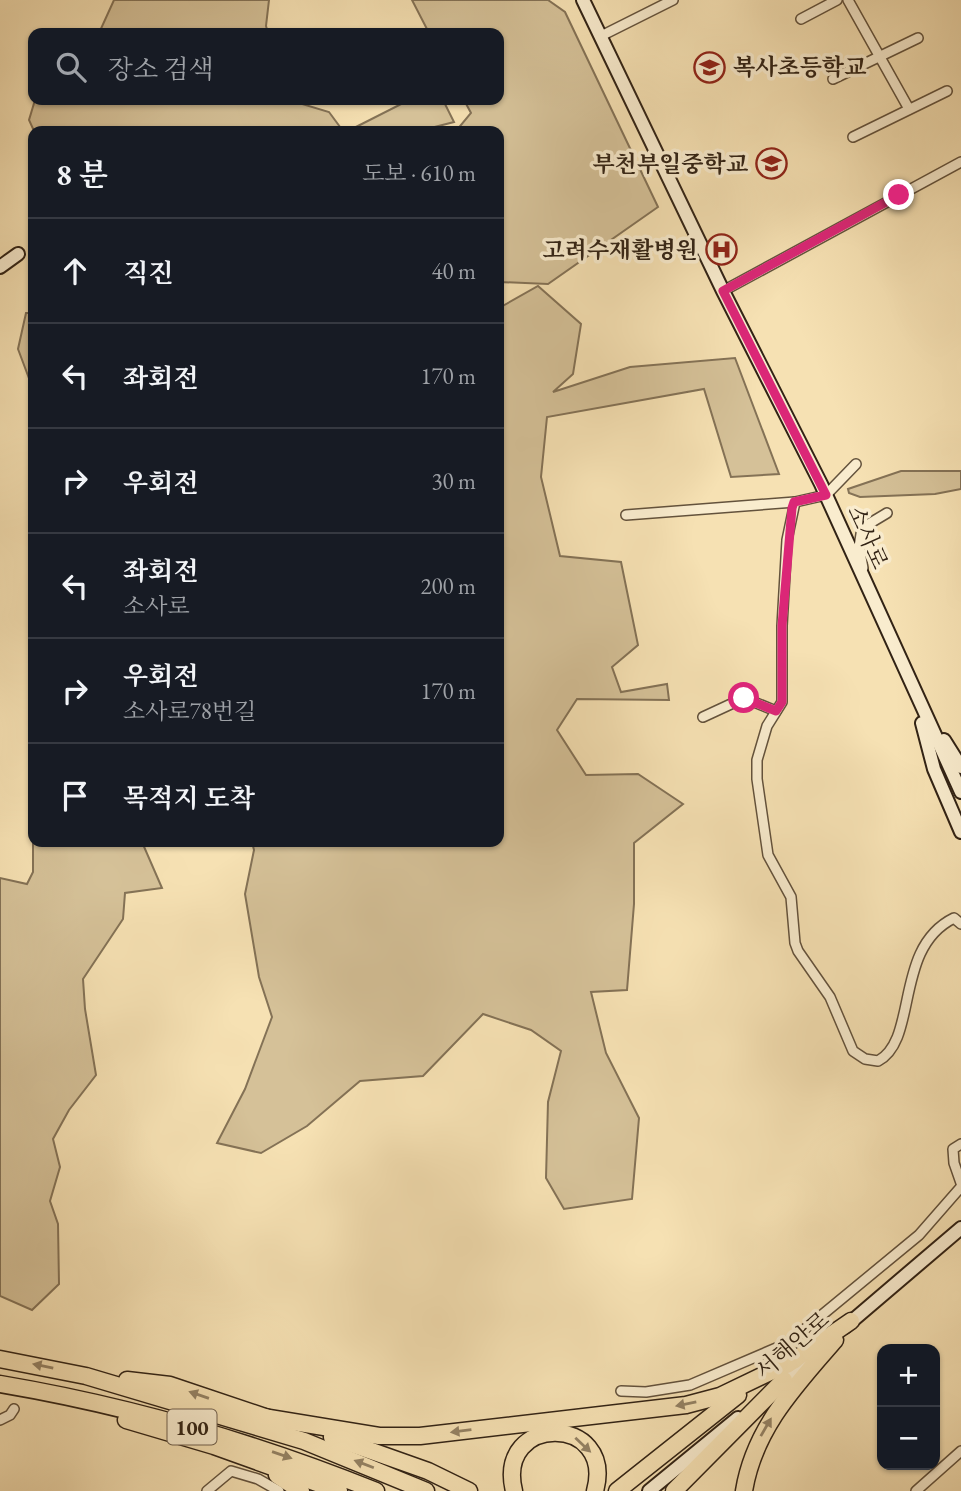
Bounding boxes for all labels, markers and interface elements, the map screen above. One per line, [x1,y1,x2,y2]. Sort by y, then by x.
search box [28,28,504,105]
icon: search [52,48,90,86]
school or university icon: 복사초등학교 [693,50,727,84]
text: 장소 검색 [108,52,214,86]
place label: 복사초등학교 [733,52,867,82]
school or university icon: 부천부일중학교 [754,147,788,181]
place label: 부천부일중학교 [592,149,749,179]
text: 8 분 [56,155,108,194]
text: 도보 · 610 m [362,158,476,188]
route end [883,179,914,210]
hospital icon: 고려수재활병원 [704,233,738,267]
place label: 고려수재활병원 [542,235,698,265]
icon: ahead [56,252,94,290]
text: 직진 [123,256,173,290]
text: 40 m [431,256,476,286]
icon: left [56,357,94,395]
text: 좌회전 [123,361,198,395]
text: 170 m [420,361,476,391]
icon: right [56,462,94,500]
text: 우회전 [123,466,198,500]
text: 30 m [431,466,476,496]
street label: 소사로 [841,500,895,574]
text: 좌회전 [123,554,198,588]
icon: left [56,567,94,605]
text: 200 m [420,571,476,601]
text: 소사로 [123,591,190,621]
text: 우회전 [123,659,198,693]
icon: right [56,672,94,710]
text: 170 m [420,676,476,706]
route start [728,682,759,713]
text: 소사로78번길 [123,696,256,726]
icon: arrive [56,777,94,815]
text: 목적지 도착 [123,781,255,815]
street label: 서해안로 [749,1305,835,1385]
map controls [877,1344,940,1470]
button: + [877,1344,940,1407]
one-way arrow [32,1361,54,1372]
one-way arrow [188,1389,209,1400]
one-way arrow [675,1399,697,1410]
button: − [877,1407,940,1470]
road number: 100 [168,1410,216,1444]
one-way arrow [760,1418,772,1437]
one-way arrow [449,1426,471,1437]
one-way arrow [575,1436,592,1453]
one-way arrow [272,1451,293,1461]
one-way arrow [353,1459,374,1470]

